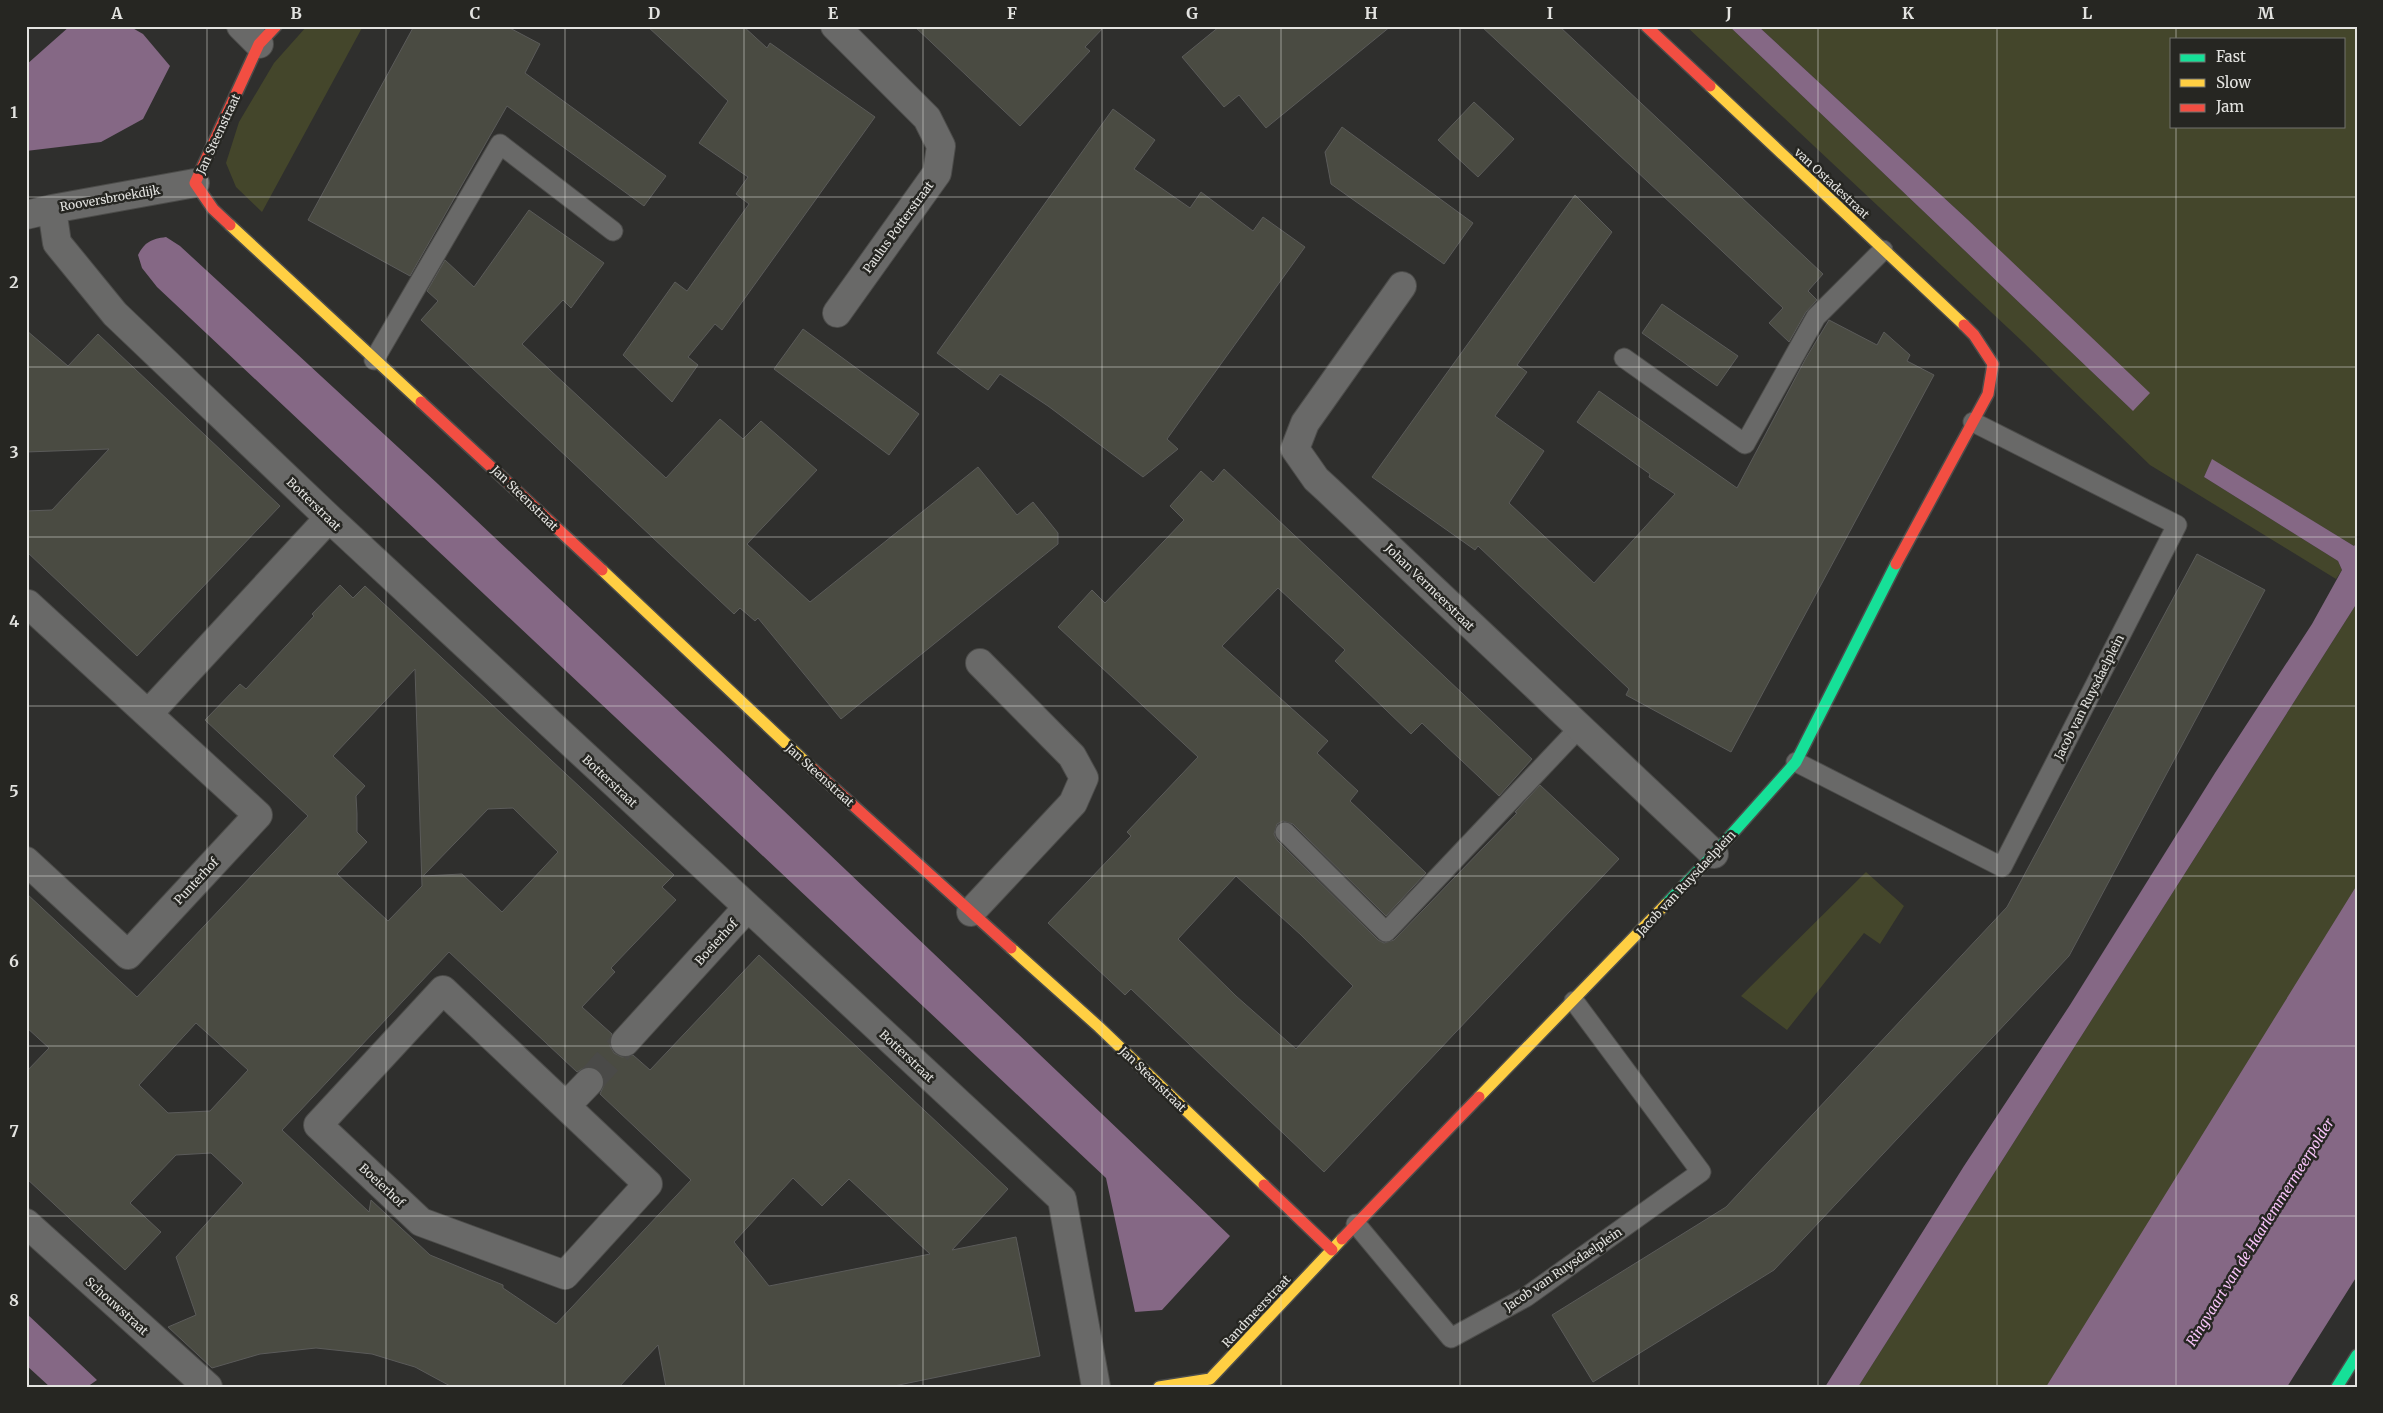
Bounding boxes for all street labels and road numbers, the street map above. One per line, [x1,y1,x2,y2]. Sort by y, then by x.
street label: Jan Steenstraat [192,91,243,177]
street label: van Ostadestraat [1791,144,1873,222]
street label: Paulus Potterstraat [860,178,937,276]
street label: Rooversbroekdijk [59,182,162,214]
street label: Jan Steenstraat [488,462,562,534]
street label: Botterstraat [284,474,344,534]
street label: Johan Vermeerstraat [1381,540,1478,634]
street label: Jacob van Ruysdaelplein [2050,632,2127,763]
street label: Jan Steenstraat [782,740,858,810]
street label: Botterstraat [579,752,641,810]
street label: Jacob van Ruysdaelplein [1633,827,1739,940]
street label: Punterhof [171,854,222,907]
street label: Boeierhof [692,916,741,968]
street label: Botterstraat [876,1027,938,1085]
street label: Jan Steenstraat [1116,1043,1190,1115]
street label: Boeierhof [356,1160,408,1210]
street label: Jacob van Ruysdaelplein [1501,1224,1625,1315]
street label: Randmeerstraat [1219,1271,1294,1350]
street label: Schouwstraat [83,1274,152,1338]

